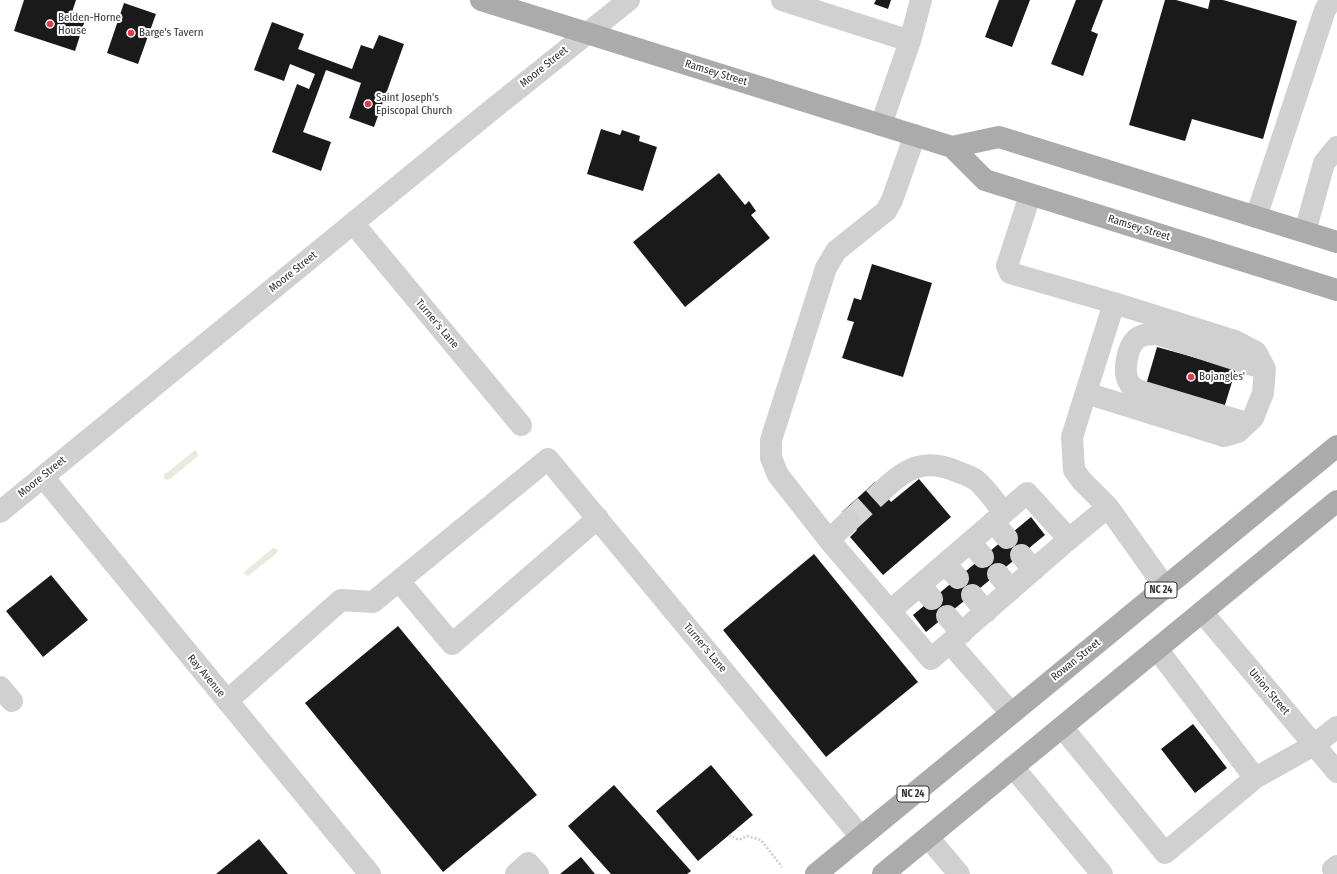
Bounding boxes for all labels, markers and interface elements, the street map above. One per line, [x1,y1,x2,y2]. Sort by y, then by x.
place label: Belden-Horne House [58,11,121,37]
marker: Belden-Horne House [45,19,55,29]
place label: Barge's Tavern [139,26,203,40]
marker: Barge's Tavern [126,28,136,38]
street label: Moore Street [517,44,571,90]
street label: Ramsey Street [683,57,749,89]
place label: Saint Joseph's Episcopal Church [376,91,452,117]
marker: Saint Joseph's Episcopal Church [363,99,373,109]
street label: Ramsey Street [1106,212,1172,244]
street label: Moore Street [266,249,320,295]
street label: Turner's Lane [413,297,461,351]
place label: Bojangles' [1199,370,1245,384]
marker: Bojangles' [1186,372,1196,382]
street label: Moore Street [15,454,69,500]
road number: NC 24 [1145,582,1177,598]
street label: Turner's Lane [681,621,729,675]
street label: Rowan Street [1049,636,1103,684]
street label: Ray Avenue [184,652,228,700]
street label: Union Street [1246,666,1292,718]
road number: NC 24 [897,786,929,802]

